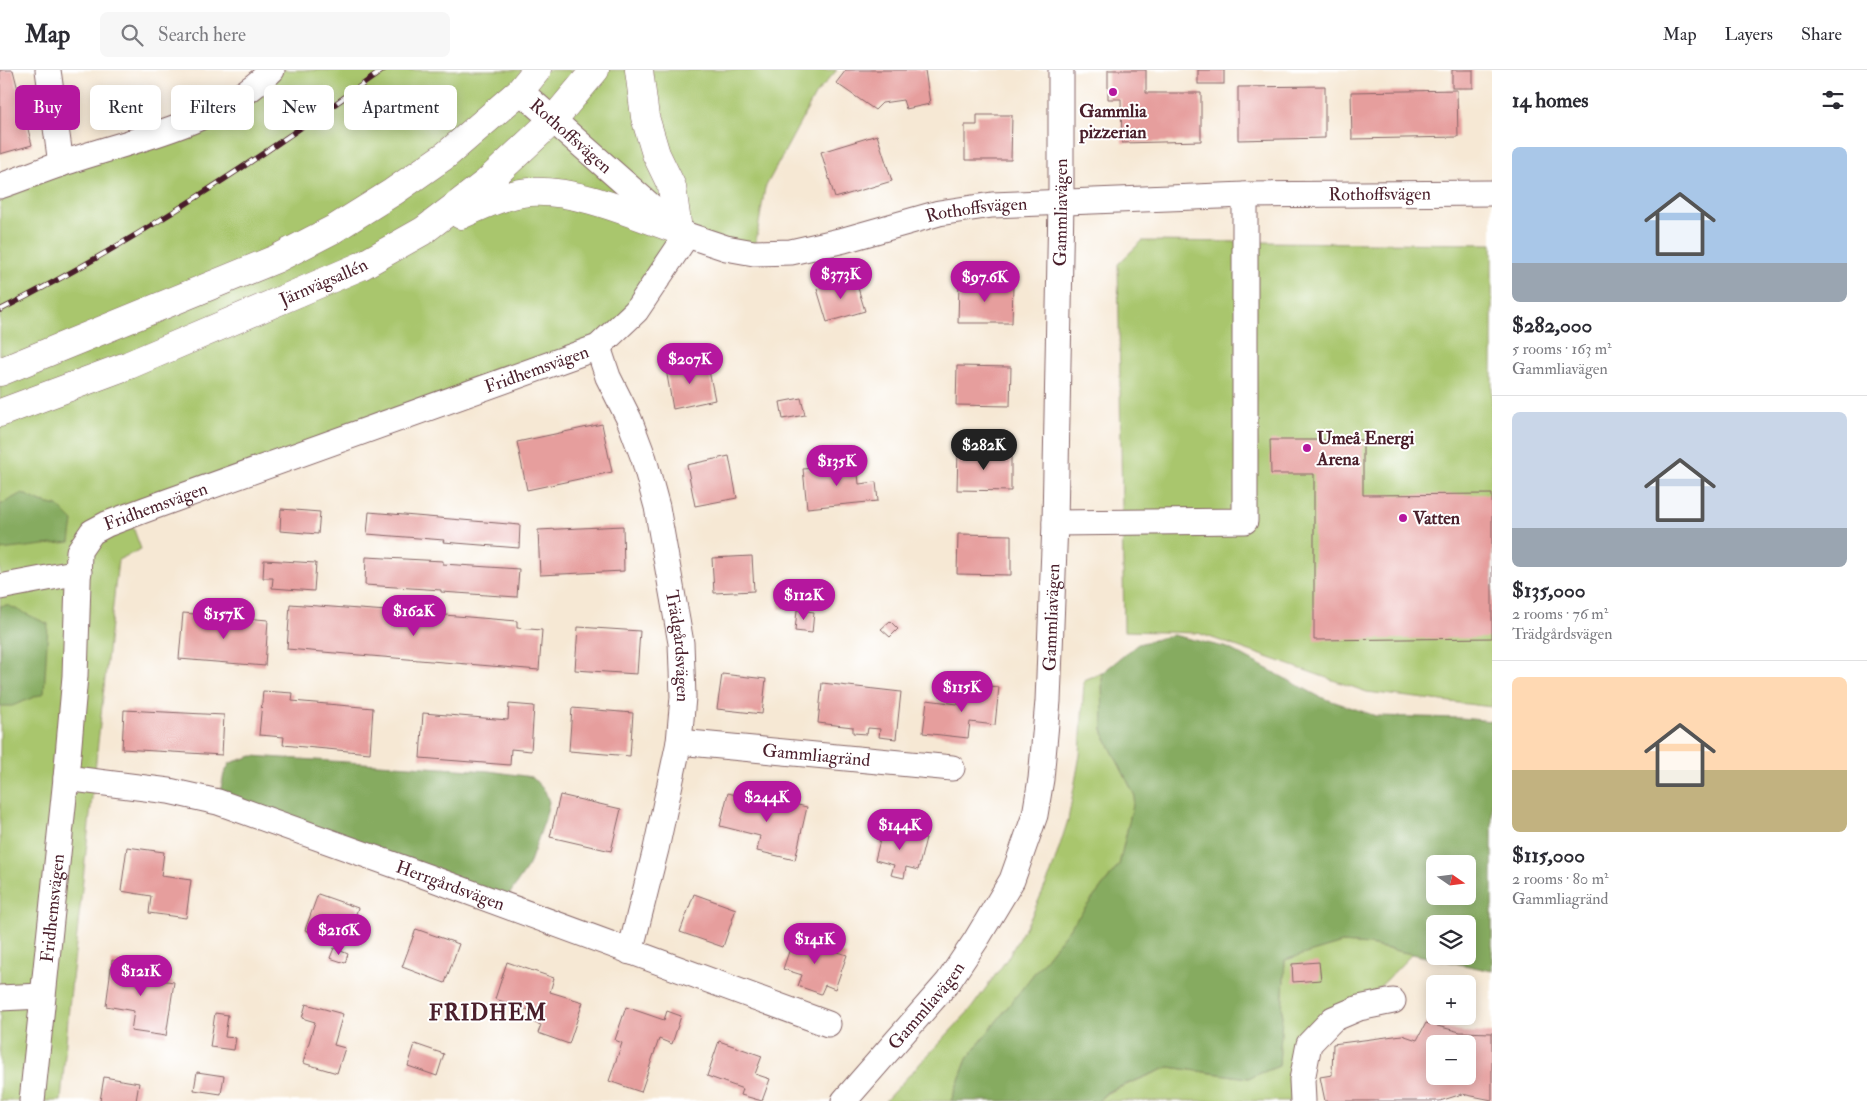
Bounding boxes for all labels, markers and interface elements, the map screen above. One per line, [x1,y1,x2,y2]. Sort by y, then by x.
search box [100,12,450,57]
text: Map [25,19,70,50]
icon: search [118,21,146,49]
text: Search here [158,23,246,47]
text: Map [1663,23,1697,46]
text: Layers [1725,23,1773,46]
text: Share [1801,23,1842,46]
chip: Buy [15,85,80,130]
chip: Rent [90,85,161,130]
chip: Filters [171,85,254,130]
chip: New [264,85,334,130]
chip: Apartment [344,85,457,130]
marker: Gammlia pizzerian [1107,86,1119,98]
icon: filters [1819,86,1847,114]
text: 14 homes [1512,87,1589,114]
street label: Rothoffsvägen [525,93,617,178]
place label: Gammlia pizzerian [1079,100,1147,144]
street label: Gammliavägen [1048,159,1073,267]
icon: home [1635,179,1725,269]
street label: Rothoffsvägen [1328,182,1431,206]
street label: Rothoffsvägen [923,192,1028,228]
street label: Järnvägsallén [275,253,372,311]
pin: $373K [806,258,876,300]
pin: $97.6K [944,260,1026,303]
text: $373K [821,264,861,284]
text: $97.6K [962,267,1008,287]
text: $282,000 [1512,312,1592,339]
text: 5 rooms · 163 m² [1512,339,1612,359]
street label: Fridhemsvägen [481,340,592,398]
pin: $207K [655,342,725,385]
text: $207K [668,349,712,369]
text: Gammliavägen [1512,359,1608,379]
place label: Umeå Energi Arena [1316,427,1415,471]
pin: $282K [949,428,1019,471]
text: $282K [962,435,1006,455]
marker: Umeå Energi Arena [1301,442,1313,454]
pin: $135K [802,444,872,487]
icon: home [1635,445,1725,535]
text: $135K [817,451,857,471]
street label: Fridhemsvägen [100,477,211,536]
place label: Vatten [1412,507,1461,530]
marker: Vatten [1397,512,1409,524]
street label: Gammliavägen [1038,563,1065,672]
text: $135,000 [1512,577,1586,604]
pin: $112K [769,578,839,621]
text: $112K [784,585,824,605]
street label: Trädgårdsvägen [660,588,695,703]
pin: $162K [379,594,449,637]
pin: $157K [189,598,259,640]
text: $162K [393,601,435,621]
text: $157K [204,604,244,624]
text: 2 rooms · 76 m² [1512,604,1608,624]
text: Trädgårdsvägen [1512,624,1612,644]
pin: $115K [927,670,997,713]
text: $115K [943,677,981,697]
icon: home [1635,710,1725,800]
street label: Gammliagränd [761,738,872,772]
pin: $244K [732,780,802,823]
text: $244K [744,787,790,807]
pin: $144K [865,808,935,851]
text: $144K [878,815,922,835]
text: $115,000 [1512,842,1585,869]
street label: Fridhemsvägen [35,853,69,963]
street label: Herrgårdsvägen [393,855,508,916]
north arrow [1426,855,1476,905]
map controls [1426,855,1476,1085]
text: 2 rooms · 80 m² [1512,869,1609,889]
text: Gammliagränd [1512,889,1608,909]
pin: $216K [304,914,374,956]
button: layers [1426,915,1476,965]
text: $216K [318,920,360,940]
pin: $141K [780,922,850,965]
text: $141K [795,929,835,949]
pin: $121K [106,954,176,997]
street label: Gammliavägen [883,957,970,1054]
text: $121K [121,961,161,981]
button: + [1426,975,1476,1025]
district label: FRIDHEM [429,999,547,1027]
button: − [1426,1035,1476,1085]

